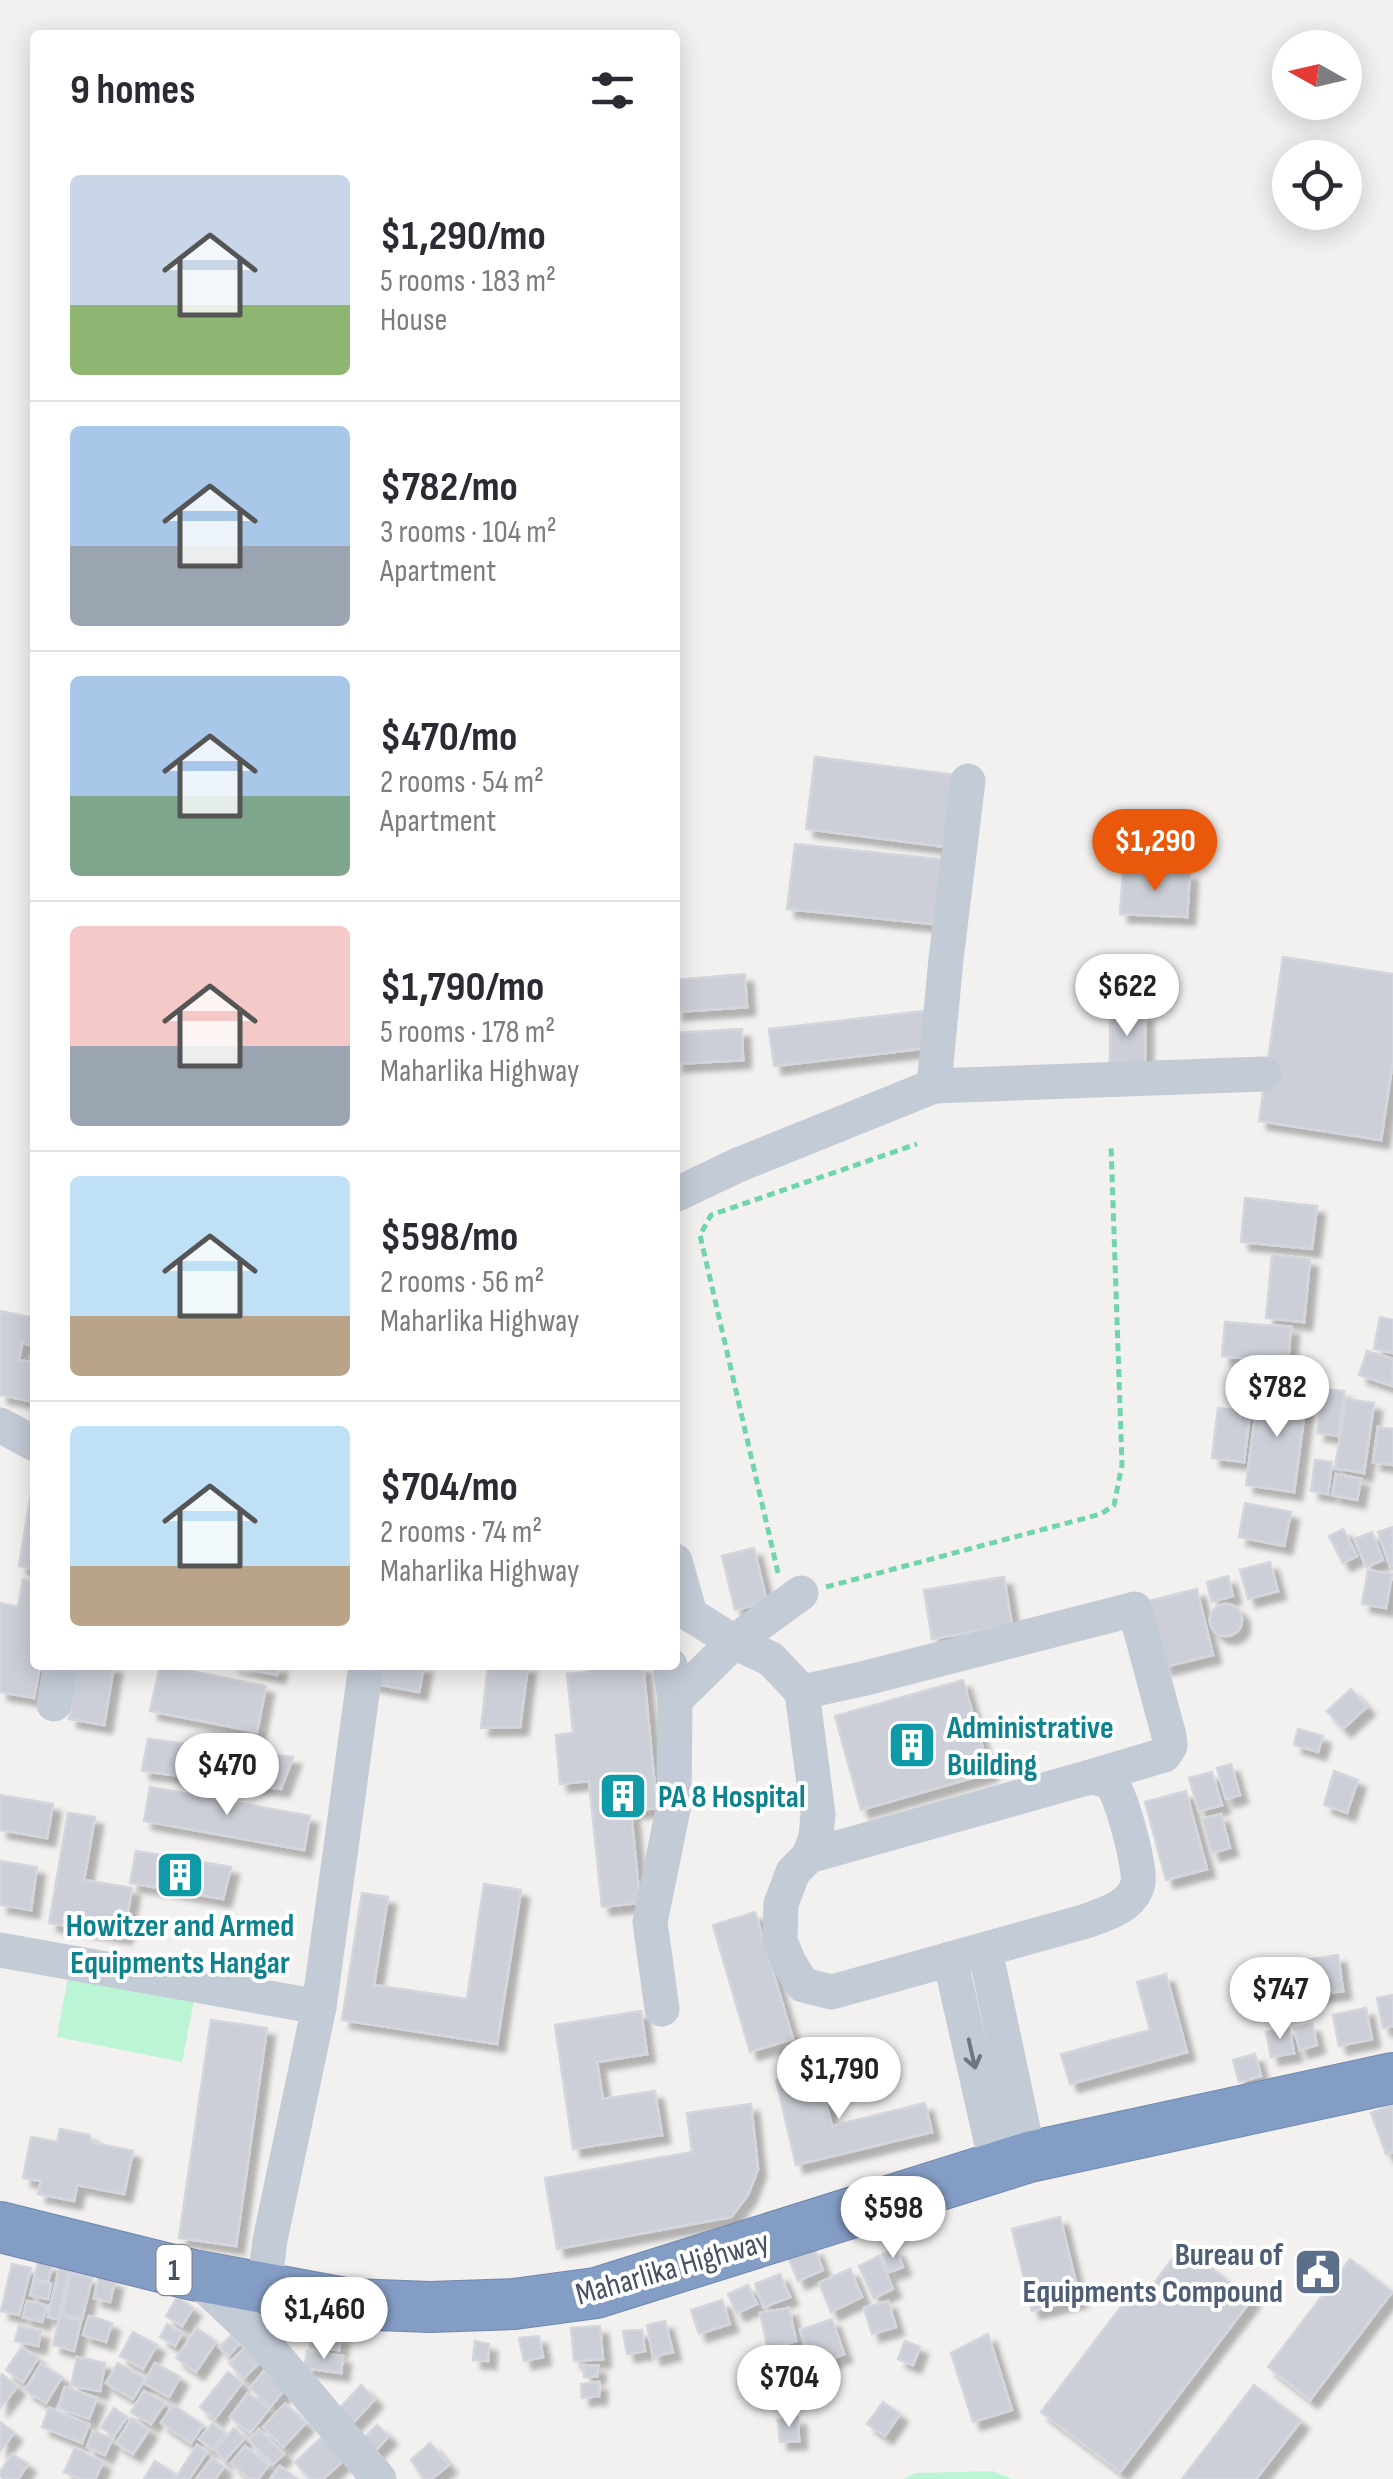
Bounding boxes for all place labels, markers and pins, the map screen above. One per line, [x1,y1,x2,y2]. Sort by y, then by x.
pin: $1,290 [1074,809,1236,894]
pin: $622 [1068,954,1186,1039]
pin: $782 [1218,1355,1336,1440]
place label: Administrative Building [946,1709,1114,1785]
building icon: Administrative Building [886,1719,938,1771]
pin: $470 [168,1733,286,1818]
building icon: PA 8 Hospital [597,1770,649,1822]
place label: PA 8 Hospital [658,1778,805,1817]
building icon: Howitzer and Armed Equipments Hangar [154,1849,206,1901]
place label: Howitzer and Armed Equipments Hangar [66,1907,294,1983]
pin: $747 [1221,1957,1339,2042]
pin: $1,790 [758,2037,920,2122]
pin: $598 [834,2176,952,2261]
place label: Bureau of Equipments Compound [1023,2236,1284,2312]
public building icon: Bureau of Equipments Compound [1292,2246,1344,2298]
pin: $1,460 [243,2277,405,2362]
pin: $704 [730,2345,848,2430]

